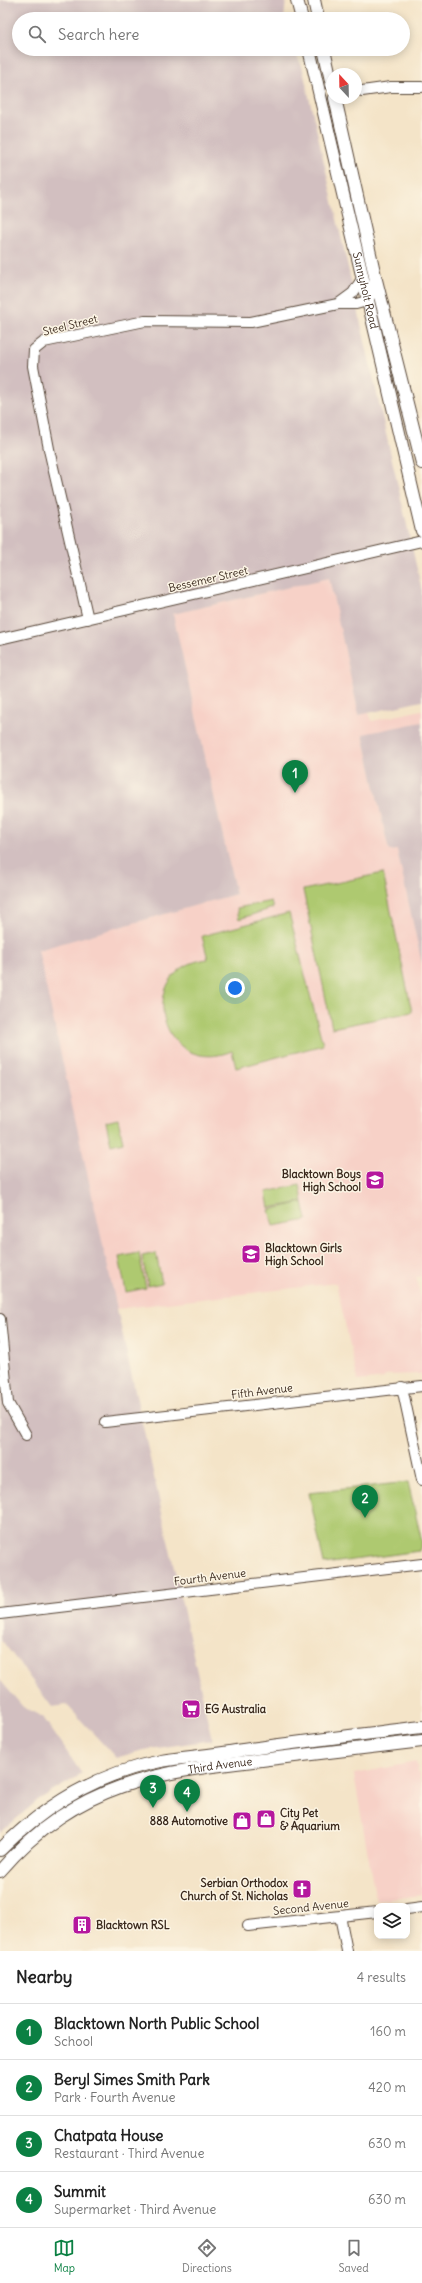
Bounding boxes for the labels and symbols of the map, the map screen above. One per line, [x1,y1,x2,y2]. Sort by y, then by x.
north arrow [326,68,362,104]
street label: Sunnyholt Road [350,251,382,331]
street label: Steel Street [41,311,99,339]
street label: Bessemer Street [167,563,249,595]
pin: 1 [282,760,308,793]
your location [225,978,245,998]
place label: Blacktown Boys High School [282,1167,361,1195]
school or university icon: Blacktown Boys High School [364,1169,386,1191]
place label: Blacktown Girls High School [265,1241,342,1269]
school or university icon: Blacktown Girls High School [240,1243,262,1265]
street label: Fifth Avenue [230,1380,294,1402]
pin: 2 [352,1485,378,1518]
street label: Fourth Avenue [173,1566,247,1588]
supermarket icon: EG Australia [180,1698,202,1720]
place label: EG Australia [205,1702,267,1716]
street label: Third Avenue [187,1754,253,1777]
pin: 3 [140,1775,166,1808]
pin: 4 [174,1779,200,1812]
place label: City Pet & Aquarium [280,1806,340,1834]
shop icon: City Pet & Aquarium [255,1808,277,1830]
shop icon: 888 Automotive [231,1810,253,1832]
place label: 888 Automotive [150,1814,228,1828]
place label: Serbian Orthodox Church of St. Nicholas [180,1876,289,1903]
church icon: Serbian Orthodox Church of St. Nicholas [291,1878,313,1900]
street label: Second Avenue [272,1896,350,1918]
building icon: Blacktown RSL [71,1914,93,1936]
place label: Blacktown RSL [96,1918,170,1932]

